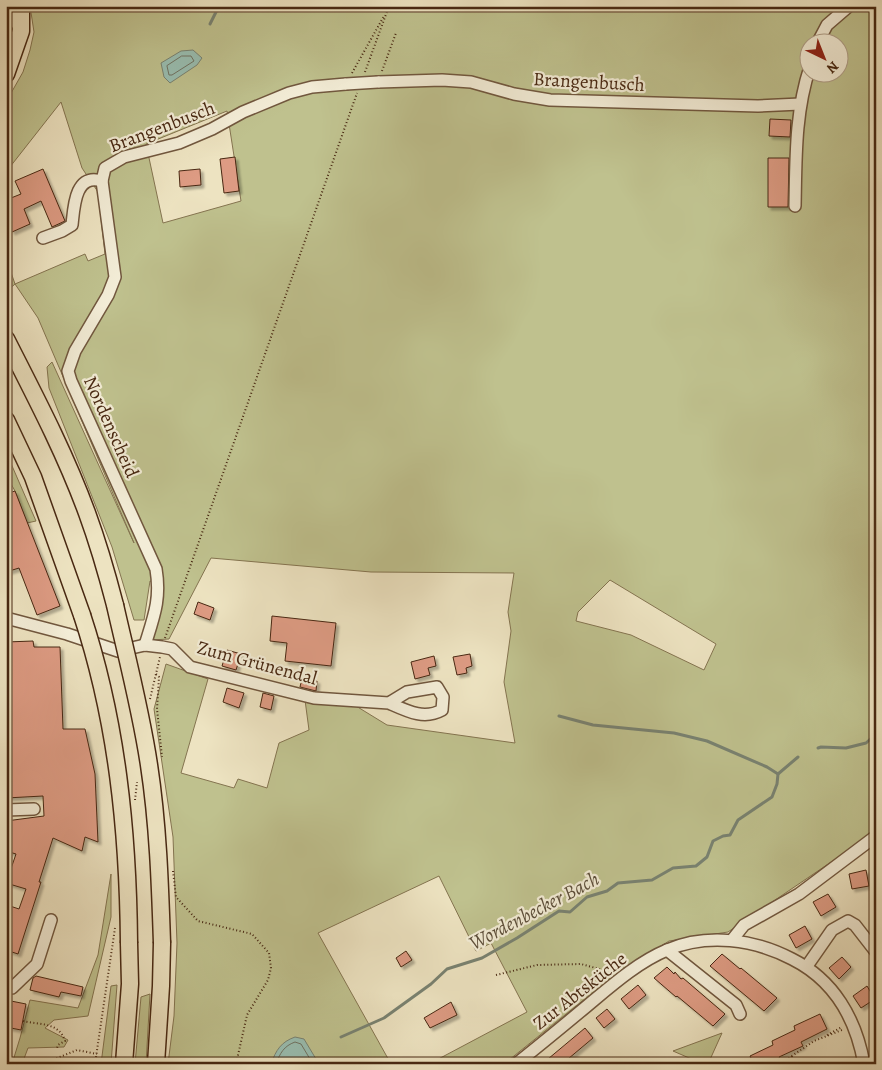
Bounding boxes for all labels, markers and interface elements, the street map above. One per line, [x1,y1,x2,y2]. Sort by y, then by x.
north arrow [800,32,850,82]
text: N [822,57,843,78]
street label: Brangenbusch [533,66,645,98]
street label: Brangenbusch [105,95,219,159]
street label: Nordenscheid [77,372,145,483]
street label: Zum Grünendal [194,634,320,692]
water label: Wordenbecker Bach [464,865,604,957]
street label: Zur Abtsküche [528,946,632,1036]

